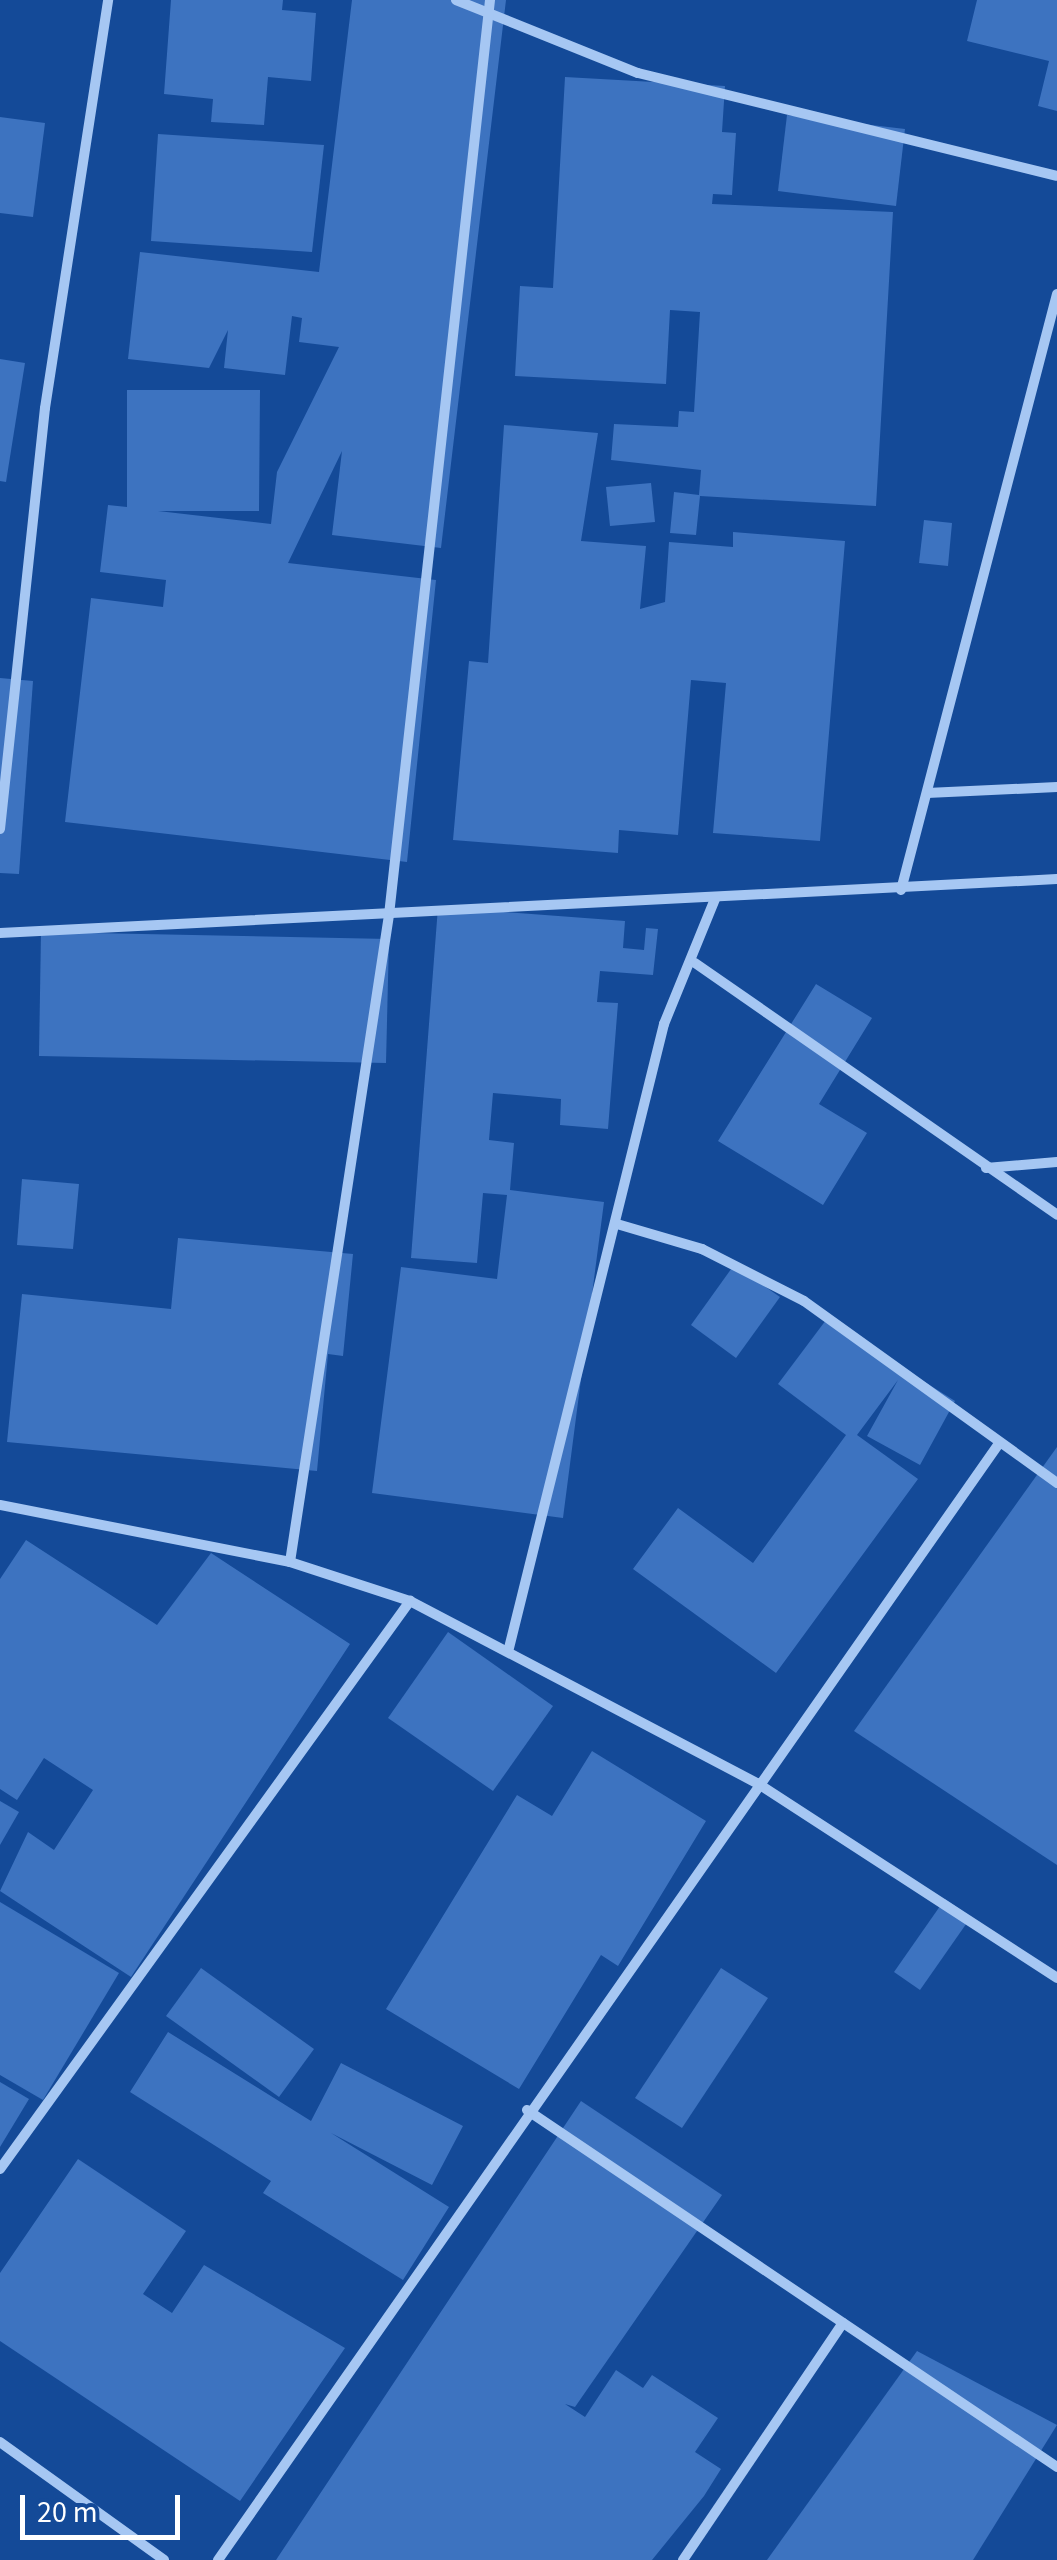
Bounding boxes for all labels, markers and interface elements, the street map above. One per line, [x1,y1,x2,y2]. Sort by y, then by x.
scale bar [25,2475,185,2537]
text: 20 m [37,2491,98,2534]

